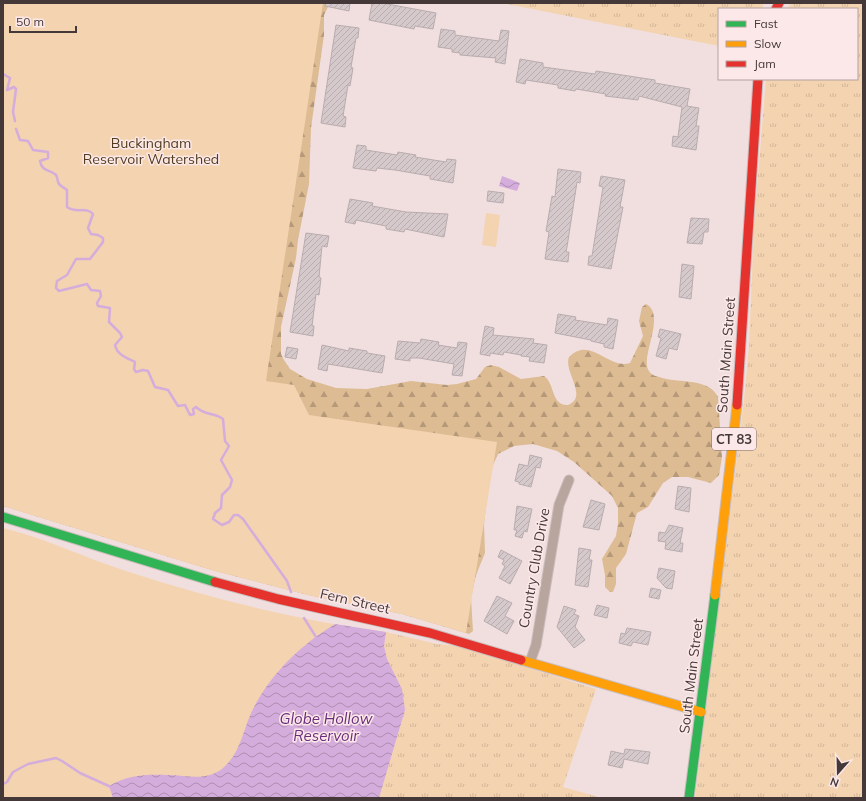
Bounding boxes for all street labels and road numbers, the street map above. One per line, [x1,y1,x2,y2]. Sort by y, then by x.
street label: South Main Street [713,296,739,413]
road number: CT 83 [712,428,756,450]
street label: Country Club Drive [515,507,553,629]
street label: Fern Street [318,584,392,618]
street label: South Main Street [675,617,707,735]

